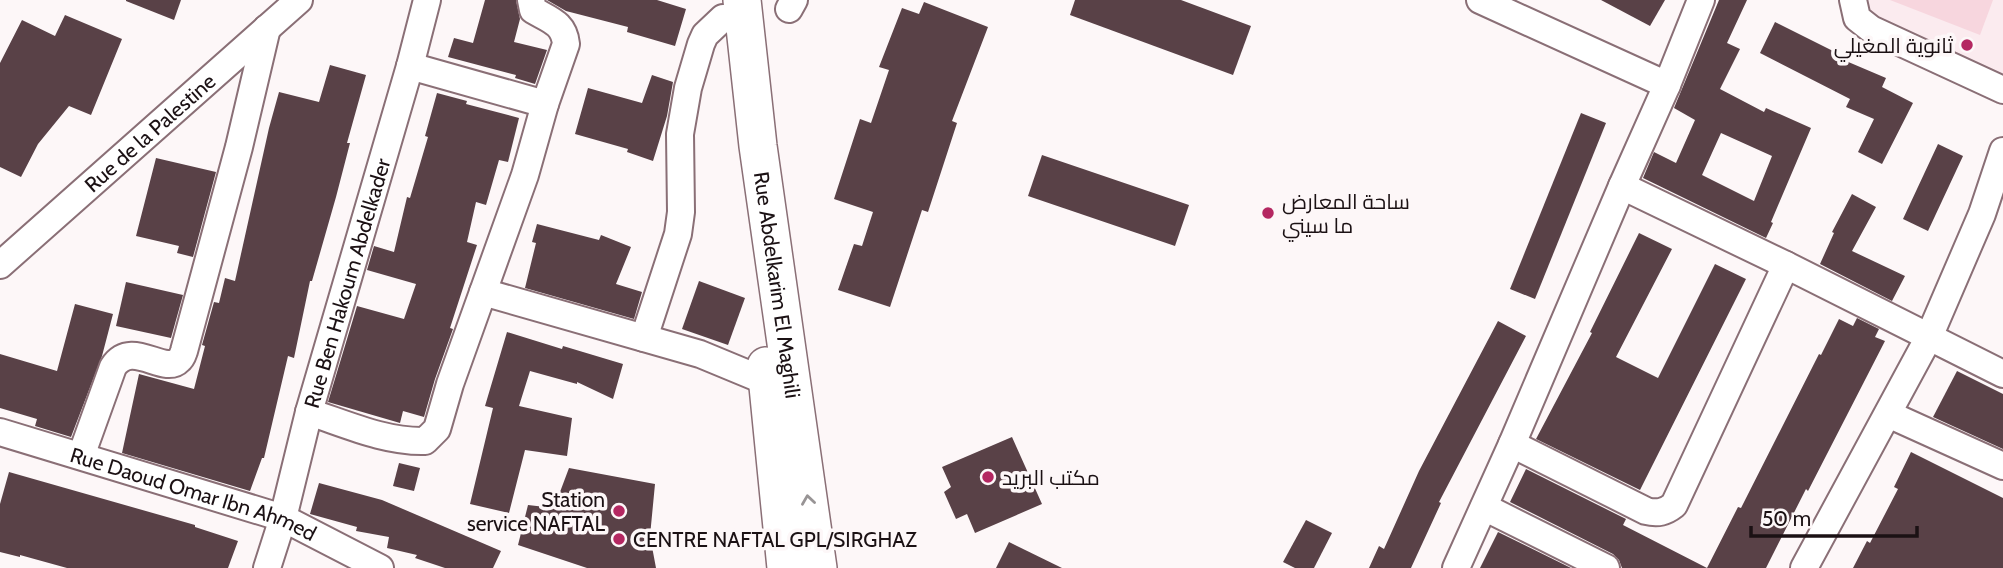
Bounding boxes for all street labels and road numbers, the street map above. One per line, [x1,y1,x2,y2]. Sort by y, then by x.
street label: Rue de la Palestine [79,68,220,197]
street label: Rue Ben Hakoum Abdelkader [298,155,395,411]
street label: Rue Abdelkarim El Maghili [749,170,806,400]
street label: Rue Daoud Omar Ibn Ahmed [67,442,321,546]

